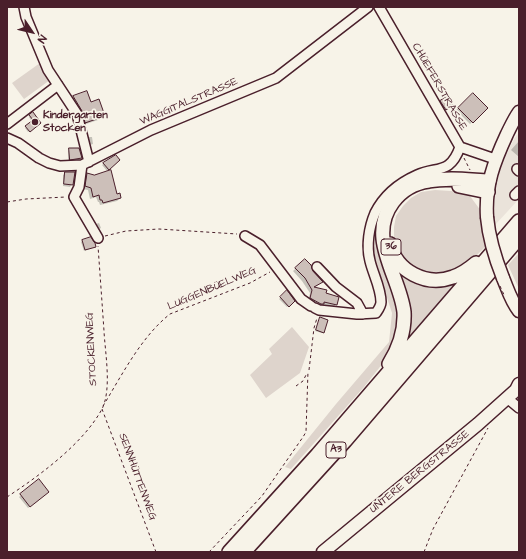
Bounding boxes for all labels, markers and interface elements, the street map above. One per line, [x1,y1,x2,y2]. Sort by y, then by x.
north arrow [12,12,52,52]
text: N [34,32,50,46]
street label: CHÜEFERSTRASSE [409,41,469,133]
street label: WAGGITALSTRASSE [138,75,240,129]
place label: Kindergarten Stocken [43,109,108,135]
marker: Kindergarten Stocken [30,117,40,127]
road number: 36 [381,239,401,255]
street label: LUGGENBÜELWEG [166,264,258,314]
street label: STOCKENWEG [83,312,101,386]
street label: UNTERE BERGSTRASSE [367,428,473,516]
street label: SENNHÜTTENWEG [115,432,159,522]
road number: A3 [326,442,346,458]

